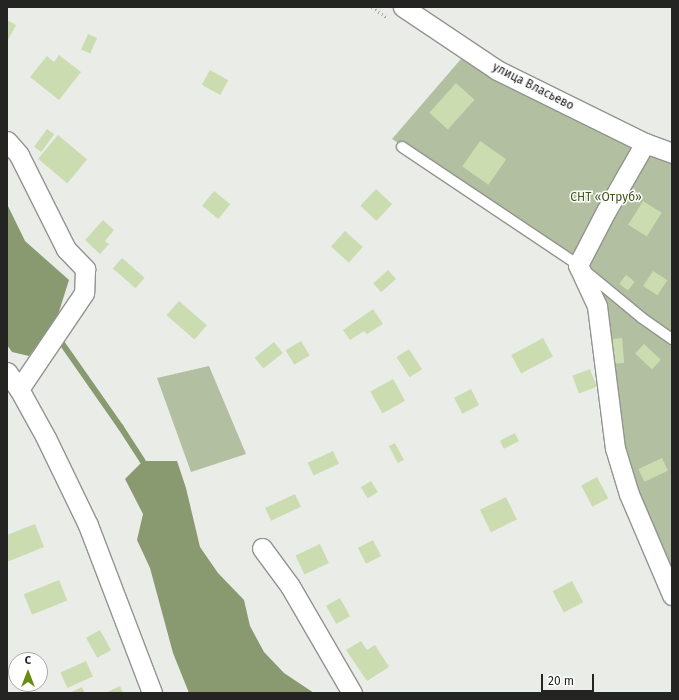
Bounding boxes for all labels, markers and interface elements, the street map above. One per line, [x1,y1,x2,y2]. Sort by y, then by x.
street label: улица Власьево [490,60,576,114]
park label: СНТ «Отруб» [570,191,642,205]
north arrow [8,652,48,692]
text: С [25,654,31,667]
scale bar [543,666,596,692]
text: 20 m [548,674,574,688]

